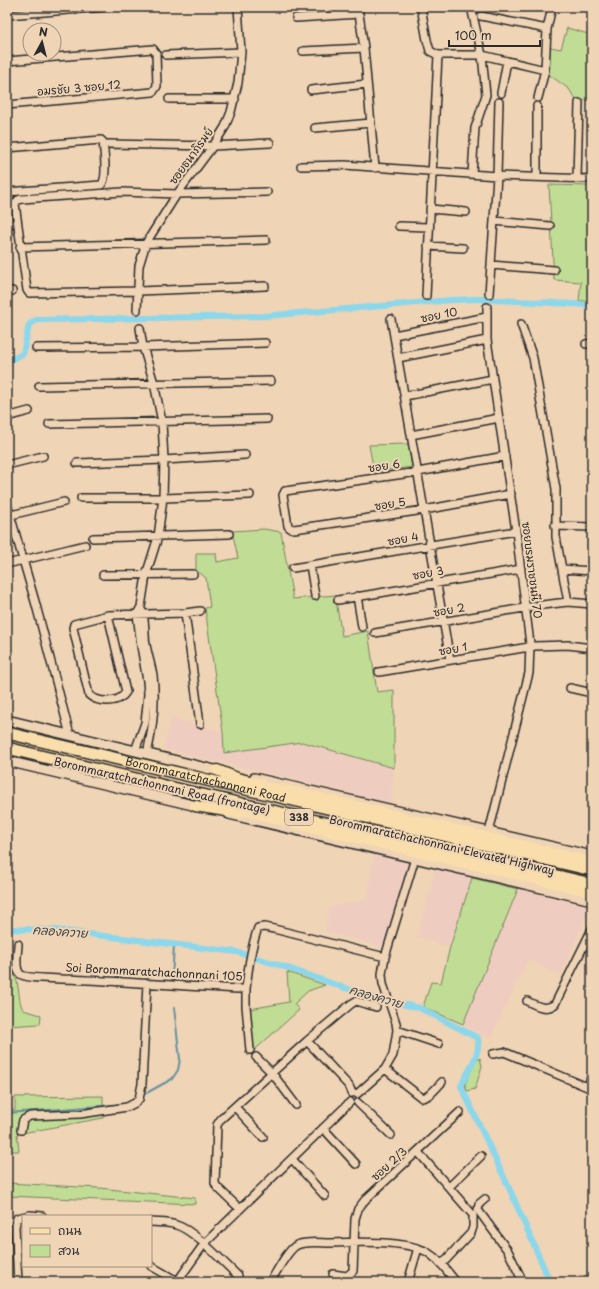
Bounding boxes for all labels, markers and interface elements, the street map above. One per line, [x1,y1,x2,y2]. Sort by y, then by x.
north arrow [22,22,62,62]
scale bar [449,22,540,48]
text: N [38,23,49,41]
text: 100 m [455,26,492,44]
street label: อมรชัย 3 ซอย 12 [36,75,122,100]
street label: ซอยธนาภิรมย์ [164,124,217,188]
street label: ซอย 10 [419,303,459,326]
street label: ซอย 6 [367,455,401,476]
street label: ซอย 5 [373,493,407,514]
street label: ซอยบรมราชชนนี 70 [518,521,547,619]
street label: ซอย 4 [386,527,420,550]
street label: ซอย 3 [411,561,445,584]
street label: ซอย 2 [432,598,466,621]
street label: ซอย 1 [437,638,469,659]
street label: Borommaratchachonnani Road (frontage) [52,752,272,819]
street label: Borommaratchachonnani Road [124,752,288,806]
road number: 338 [285,809,313,825]
street label: Borommaratchachonnani Elevated Highway [328,810,556,879]
water label: คลองควาย [32,920,89,942]
street label: Soi Borommaratchachonnani 105 [65,958,243,985]
water label: คลองควาย [347,980,406,1013]
street label: ซอย 2/3 [367,1143,411,1185]
legend [22,1215,152,1267]
text: ถนน [58,1221,82,1239]
text: สวน [58,1241,79,1259]

